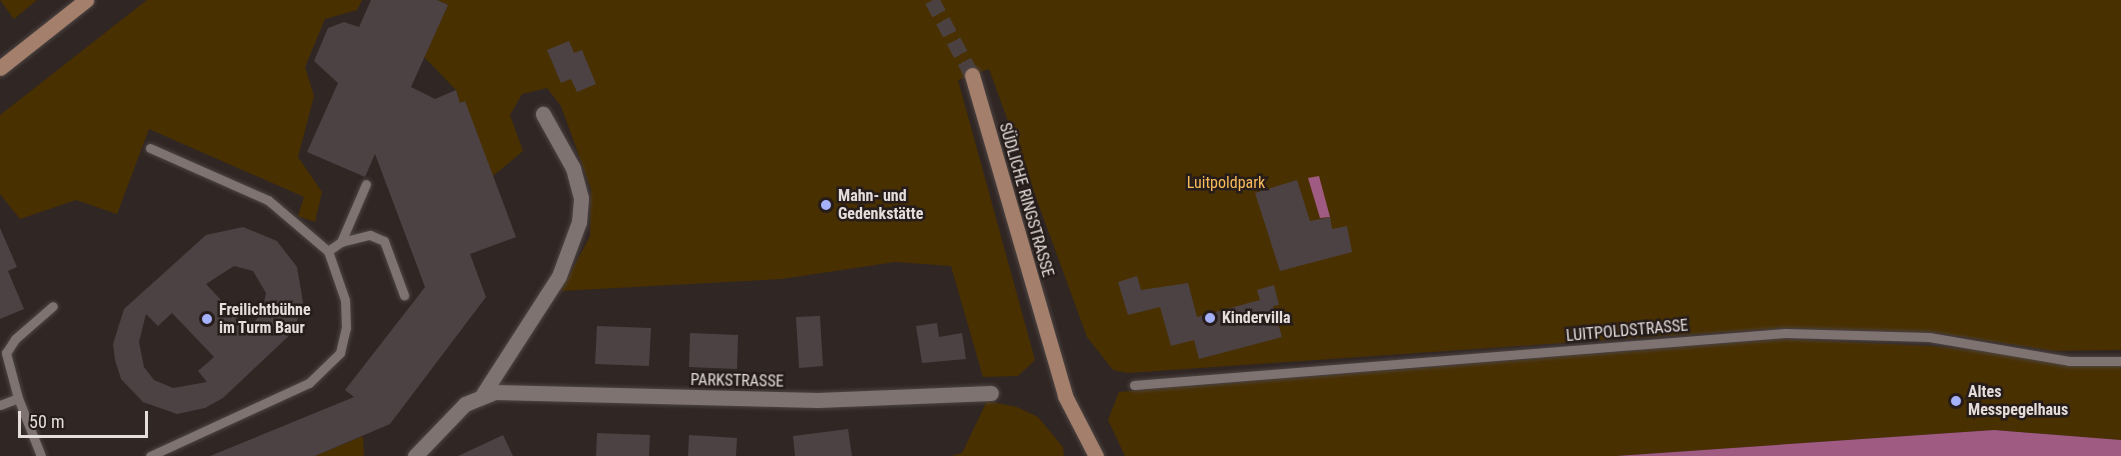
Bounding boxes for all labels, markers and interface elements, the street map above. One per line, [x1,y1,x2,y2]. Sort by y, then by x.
street label: SÜDLICHE RINGSTRASSE [995,121,1057,279]
park label: Luitpoldpark [1187,173,1265,193]
place label: Mahn- und Gedenkstätte [838,186,923,224]
marker: Mahn- und Gedenkstätte [819,198,833,212]
place label: Freilichtbühne im Turm Baur [219,300,311,338]
place label: Kindervilla [1222,308,1291,328]
marker: Kindervilla [1203,311,1217,325]
marker: Freilichtbühne im Turm Baur [200,312,214,326]
street label: LUITPOLDSTRASSE [1565,316,1689,346]
street label: PARKSTRASSE [690,371,784,391]
place label: Altes Messpegelhaus [1968,382,2068,420]
marker: Altes Messpegelhaus [1949,394,1963,408]
scale bar [21,399,152,437]
text: 50 m [29,411,64,432]

